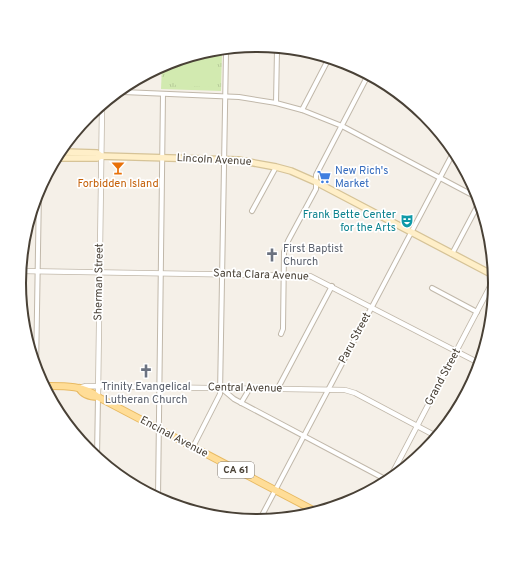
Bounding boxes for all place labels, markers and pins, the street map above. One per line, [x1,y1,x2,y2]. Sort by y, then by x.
bar icon: Forbidden Island [110,160,126,176]
place label: New Rich's Market [335,164,388,191]
supermarket icon: New Rich's Market [316,169,332,185]
place label: Forbidden Island [77,177,159,191]
place label: Frank Bette Center for the Arts [303,208,397,235]
theatre icon: Frank Bette Center for the Arts [399,213,415,229]
place label: First Baptist Church [283,242,343,269]
church icon: First Baptist Church [264,247,280,263]
church icon: Trinity Evangelical Lutheran Church [138,363,154,379]
place label: Trinity Evangelical Lutheran Church [101,380,191,407]

